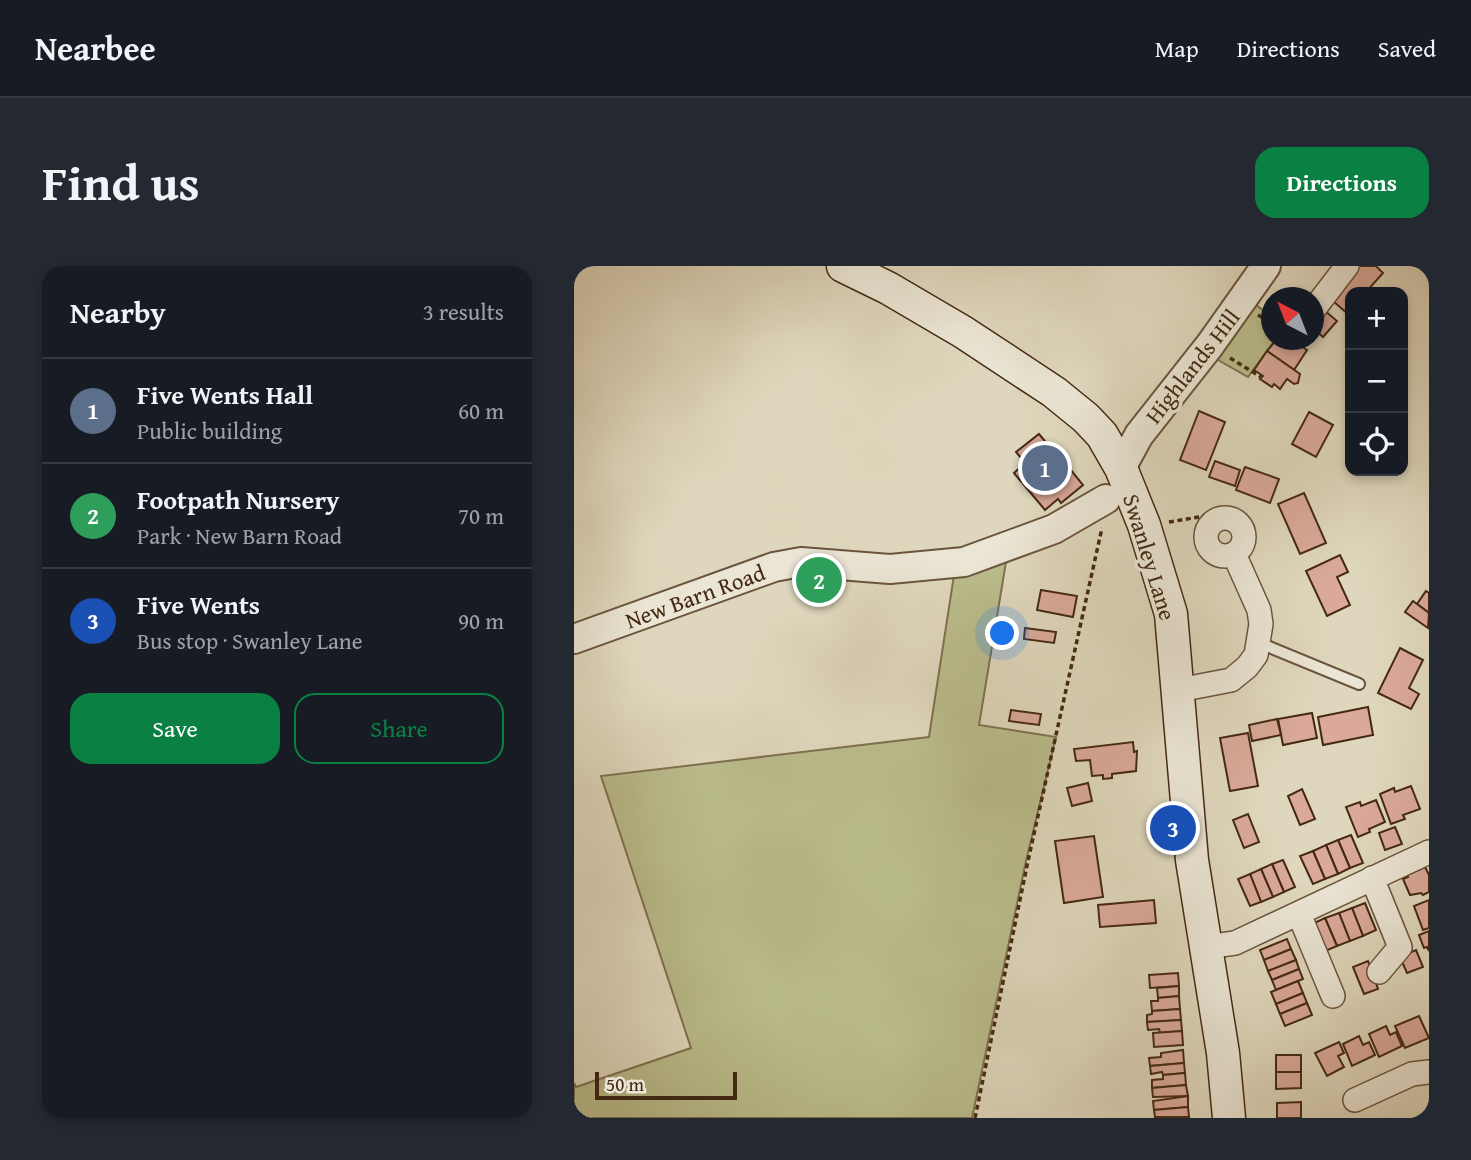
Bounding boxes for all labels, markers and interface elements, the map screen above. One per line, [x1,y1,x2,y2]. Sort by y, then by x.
text: Nearbee [35,24,156,72]
text: Map [1155,31,1199,66]
text: Directions [1237,31,1340,66]
text: Saved [1378,31,1436,66]
text: Find us [42,146,200,218]
button: Directions [1255,147,1429,218]
north arrow [1261,287,1324,350]
map controls [1345,287,1408,476]
button: + [1345,287,1408,350]
text: Nearby [70,290,166,334]
text: 3 results [423,295,504,328]
street label: Highlands Hill [1137,302,1247,430]
button: − [1345,350,1408,413]
text: Five Wents Hall [137,375,313,414]
text: 1 [87,394,99,427]
text: 60 m [458,394,504,427]
button: locate [1345,413,1408,476]
text: Public building [137,414,282,447]
pin: 1 [1022,442,1068,494]
text: Footpath Nursery [137,480,339,519]
street label: Swanley Lane [1115,490,1185,624]
text: 2 [87,499,99,532]
text: 70 m [458,499,504,532]
text: Park · New Barn Road [137,519,342,552]
pin: 2 [796,554,842,606]
street label: New Barn Road [620,555,770,637]
text: Five Wents [137,585,260,624]
text: 3 [87,604,99,637]
text: 90 m [458,604,504,637]
your location [985,616,1019,650]
text: Bus stop · Swanley Lane [137,624,363,657]
button: Save [70,693,280,764]
button: Share [294,693,504,764]
pin: 3 [1150,802,1196,854]
scale bar [595,1069,737,1101]
text: 50 m [606,1070,644,1098]

